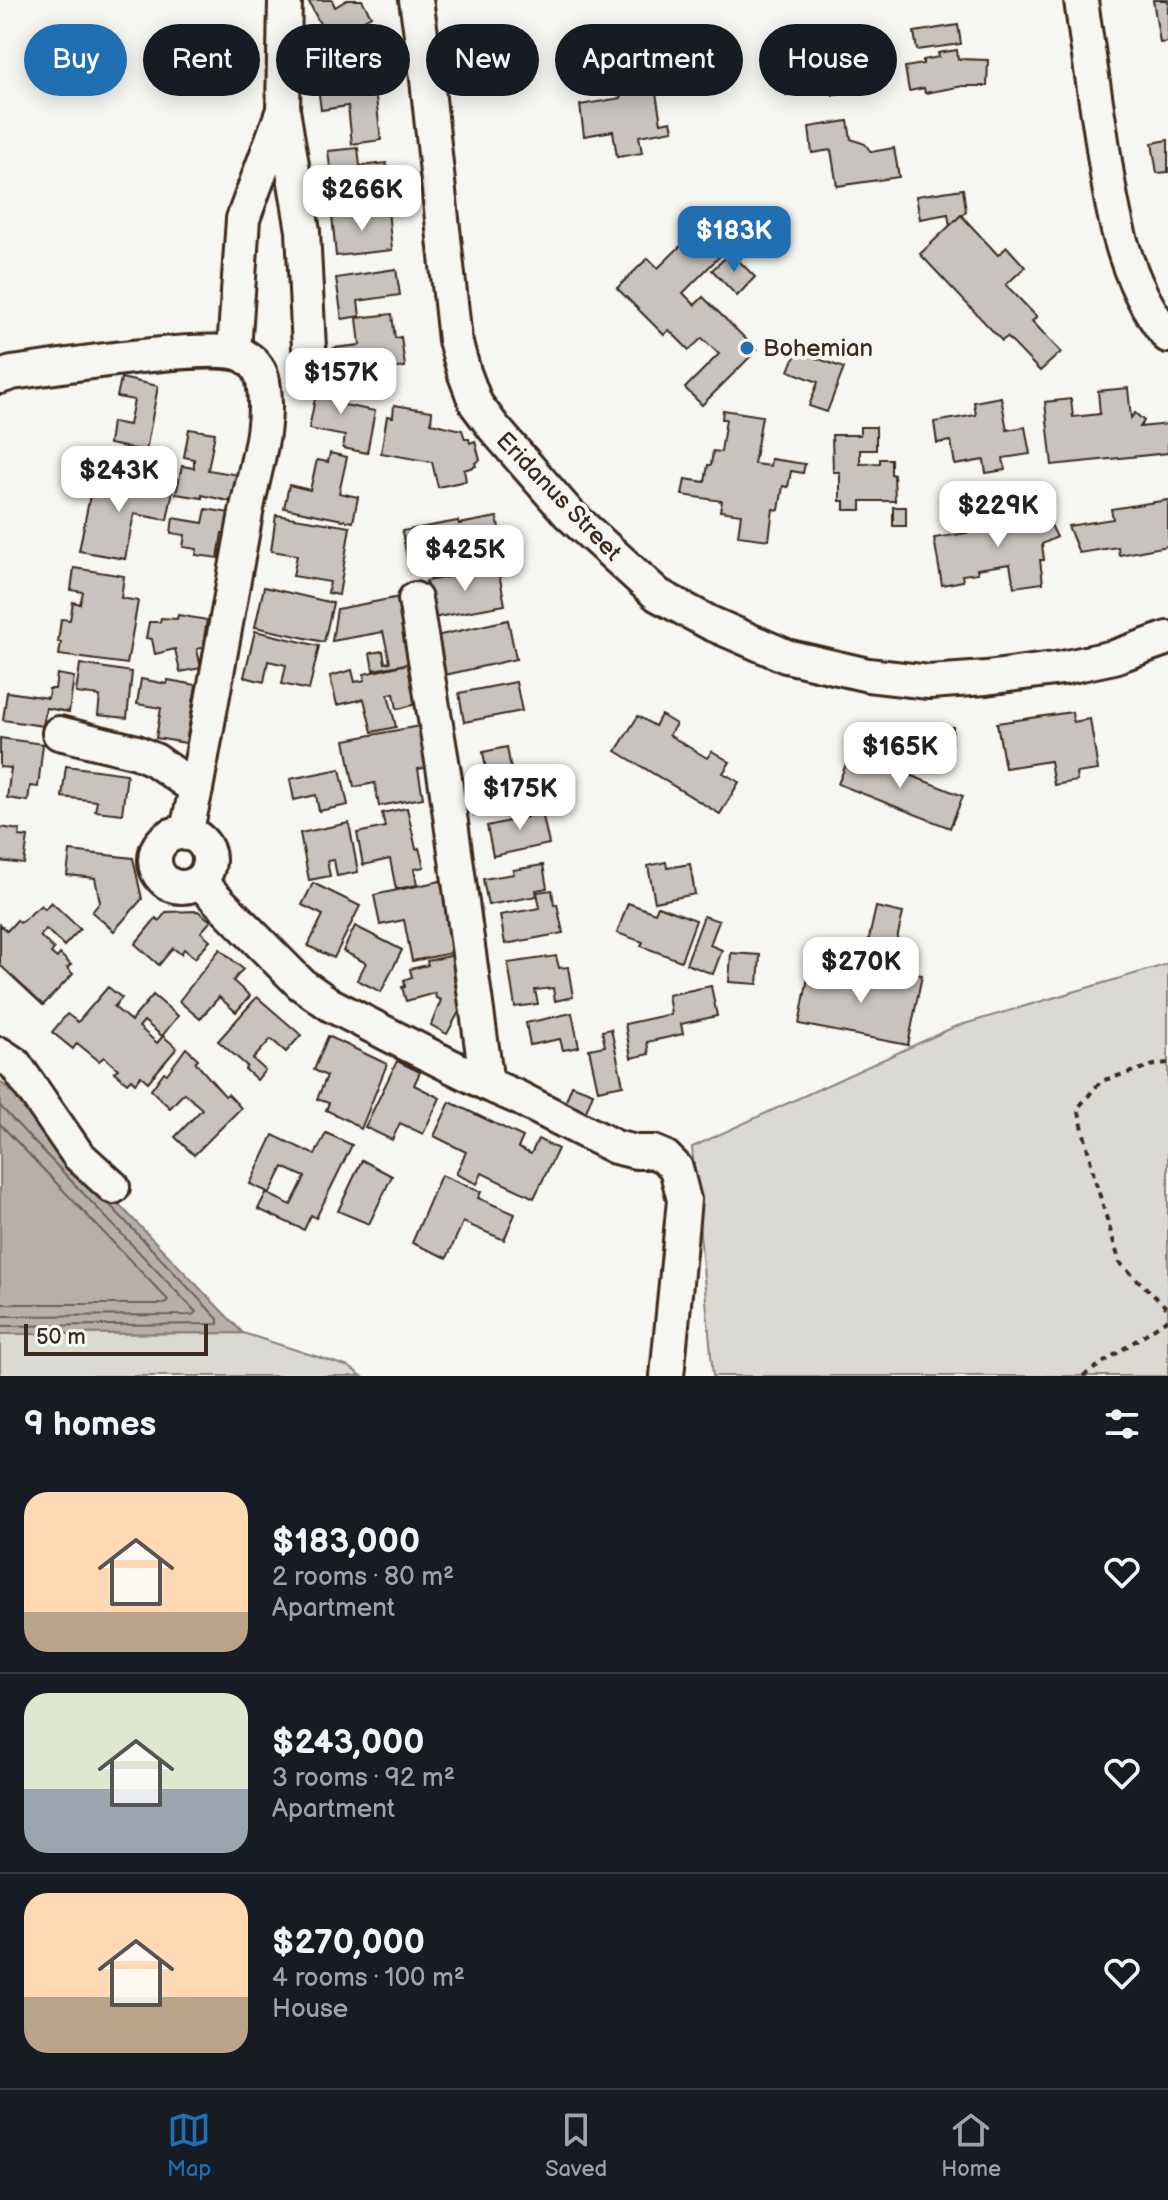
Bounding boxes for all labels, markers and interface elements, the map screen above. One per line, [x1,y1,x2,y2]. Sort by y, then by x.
chip: Buy [24,24,127,96]
chip: Rent [143,24,260,96]
chip: Filters [276,24,410,96]
chip: New [426,24,539,96]
chip: Apartment [555,24,743,96]
chip: House [759,24,897,96]
pin: $266K [306,165,418,233]
text: $266K [321,175,403,206]
pin: $183K [678,206,790,274]
text: $183K [696,216,772,247]
place label: Bohemian [763,334,873,363]
marker: Bohemian [738,339,756,357]
pin: $157K [285,348,397,416]
text: $157K [303,358,379,389]
street label: Eridanus Street [490,426,628,567]
pin: $243K [63,446,175,514]
text: $243K [79,456,159,487]
pin: $229K [942,481,1054,549]
text: $229K [957,491,1039,522]
pin: $425K [409,525,521,593]
text: $425K [425,535,505,566]
pin: $165K [844,722,956,790]
text: $165K [862,732,938,763]
pin: $175K [464,764,576,832]
text: $175K [482,774,558,805]
pin: $270K [805,937,917,1005]
text: $270K [821,947,901,978]
scale bar [24,1320,208,1356]
text: 50 m [36,1324,86,1351]
icon: filters [1100,1402,1144,1446]
text: 9 homes [24,1404,156,1445]
text: $183,000 [272,1521,420,1562]
icon: home [88,1524,184,1620]
icon: heart [1100,1550,1144,1594]
text: 2 rooms · 80 m² [272,1562,454,1593]
text: Apartment [272,1593,395,1624]
text: $243,000 [272,1722,424,1763]
icon: home [88,1725,184,1821]
icon: heart [1100,1751,1144,1795]
text: 3 rooms · 92 m² [272,1763,455,1794]
text: Apartment [272,1794,395,1825]
text: $270,000 [272,1922,425,1963]
icon: home [88,1925,184,2021]
icon: heart [1100,1951,1144,1995]
text: 4 rooms · 100 m² [272,1963,465,1994]
text: House [272,1994,348,2025]
tab: Map [167,2108,211,2183]
tab: Saved [545,2108,607,2183]
tab: Home [941,2108,1001,2183]

